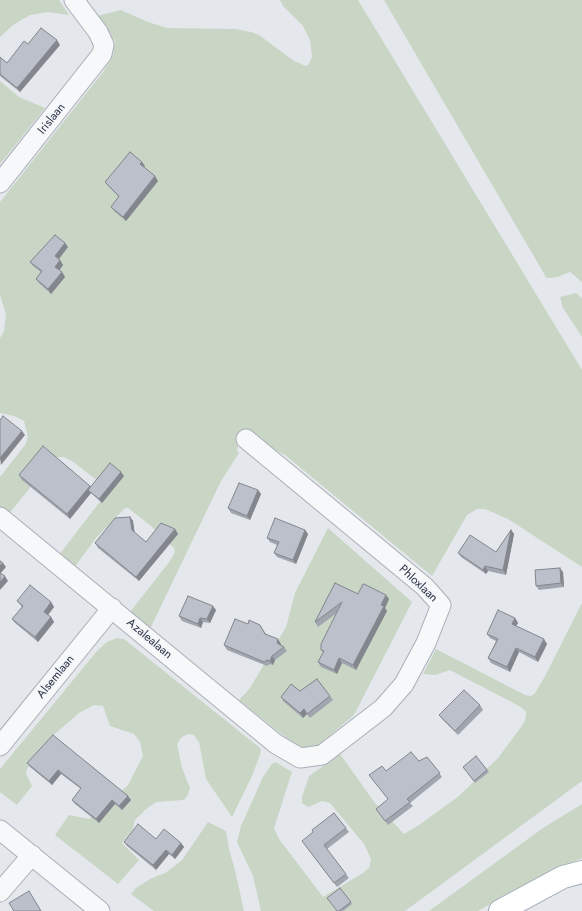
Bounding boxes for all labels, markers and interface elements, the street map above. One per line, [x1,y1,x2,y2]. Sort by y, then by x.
street label: Irislaan [35,101,69,137]
street label: Phloxlaan [396,562,440,606]
street label: Azalealaan [123,616,175,662]
street label: Alsemlaan [34,652,78,702]

